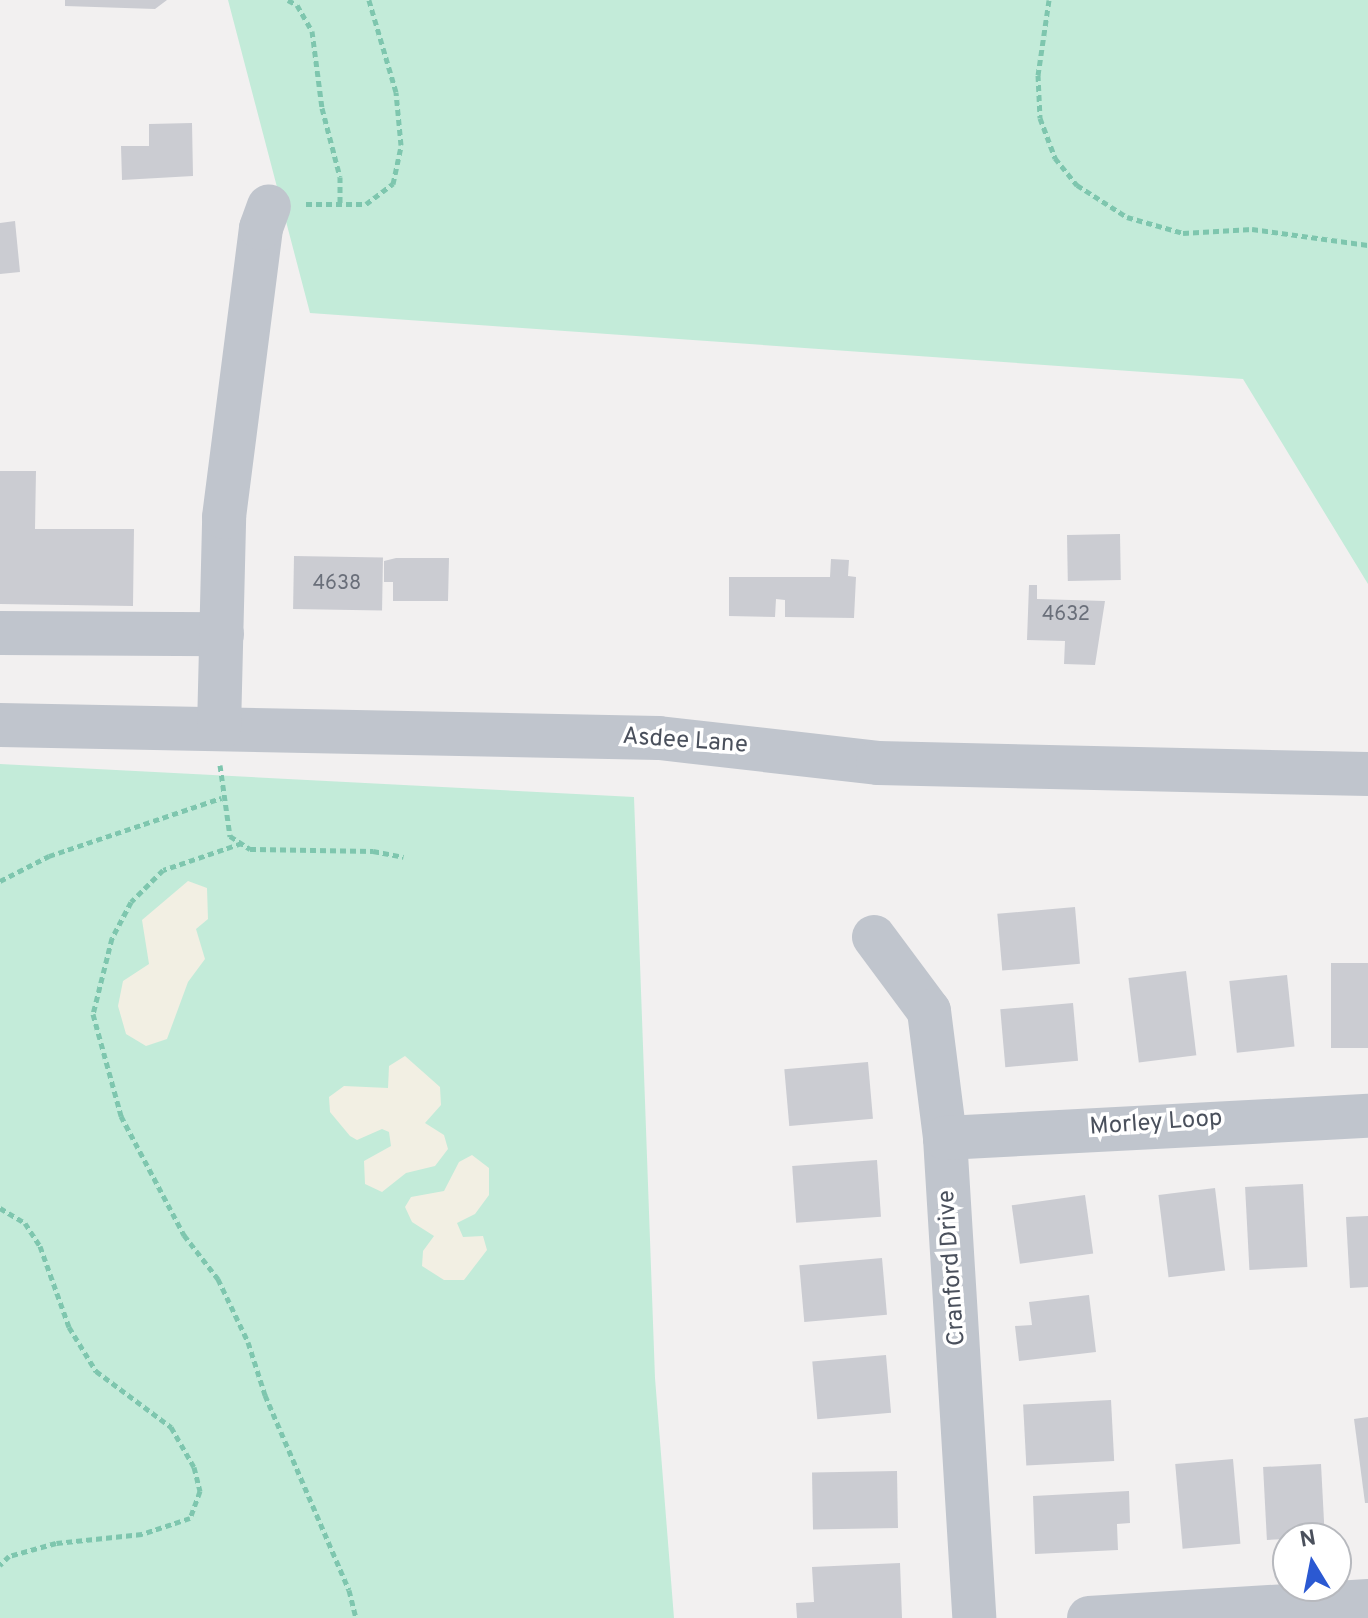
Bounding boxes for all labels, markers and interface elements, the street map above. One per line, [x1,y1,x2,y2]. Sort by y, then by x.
house number: 4638 [313,572,361,596]
house number: 4632 [1042,603,1090,627]
street label: Asdee Lane [621,723,749,761]
street label: Morley Loop [1089,1105,1223,1143]
street label: Cranford Drive [933,1189,973,1347]
north arrow [1272,1522,1352,1602]
text: N [1298,1525,1318,1555]

